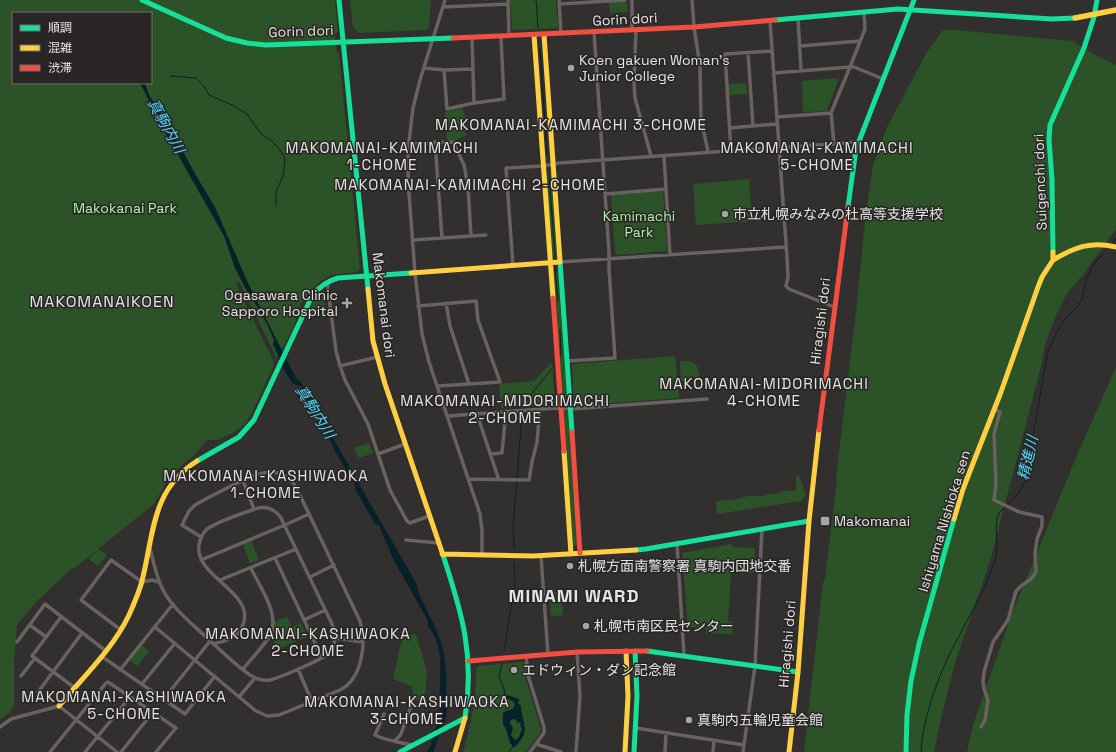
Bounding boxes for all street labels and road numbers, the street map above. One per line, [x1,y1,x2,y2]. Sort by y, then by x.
street label: Gorin dori [592,8,658,30]
street label: Gorin dori [268,21,334,41]
street label: Suigenchi dori [1029,133,1051,231]
street label: Makomanai dori [369,251,399,359]
street label: Hiragishi dori [806,277,834,365]
street label: Ishiyama Nishioka sen [914,448,974,594]
street label: Hiragishi dori [774,600,800,688]

